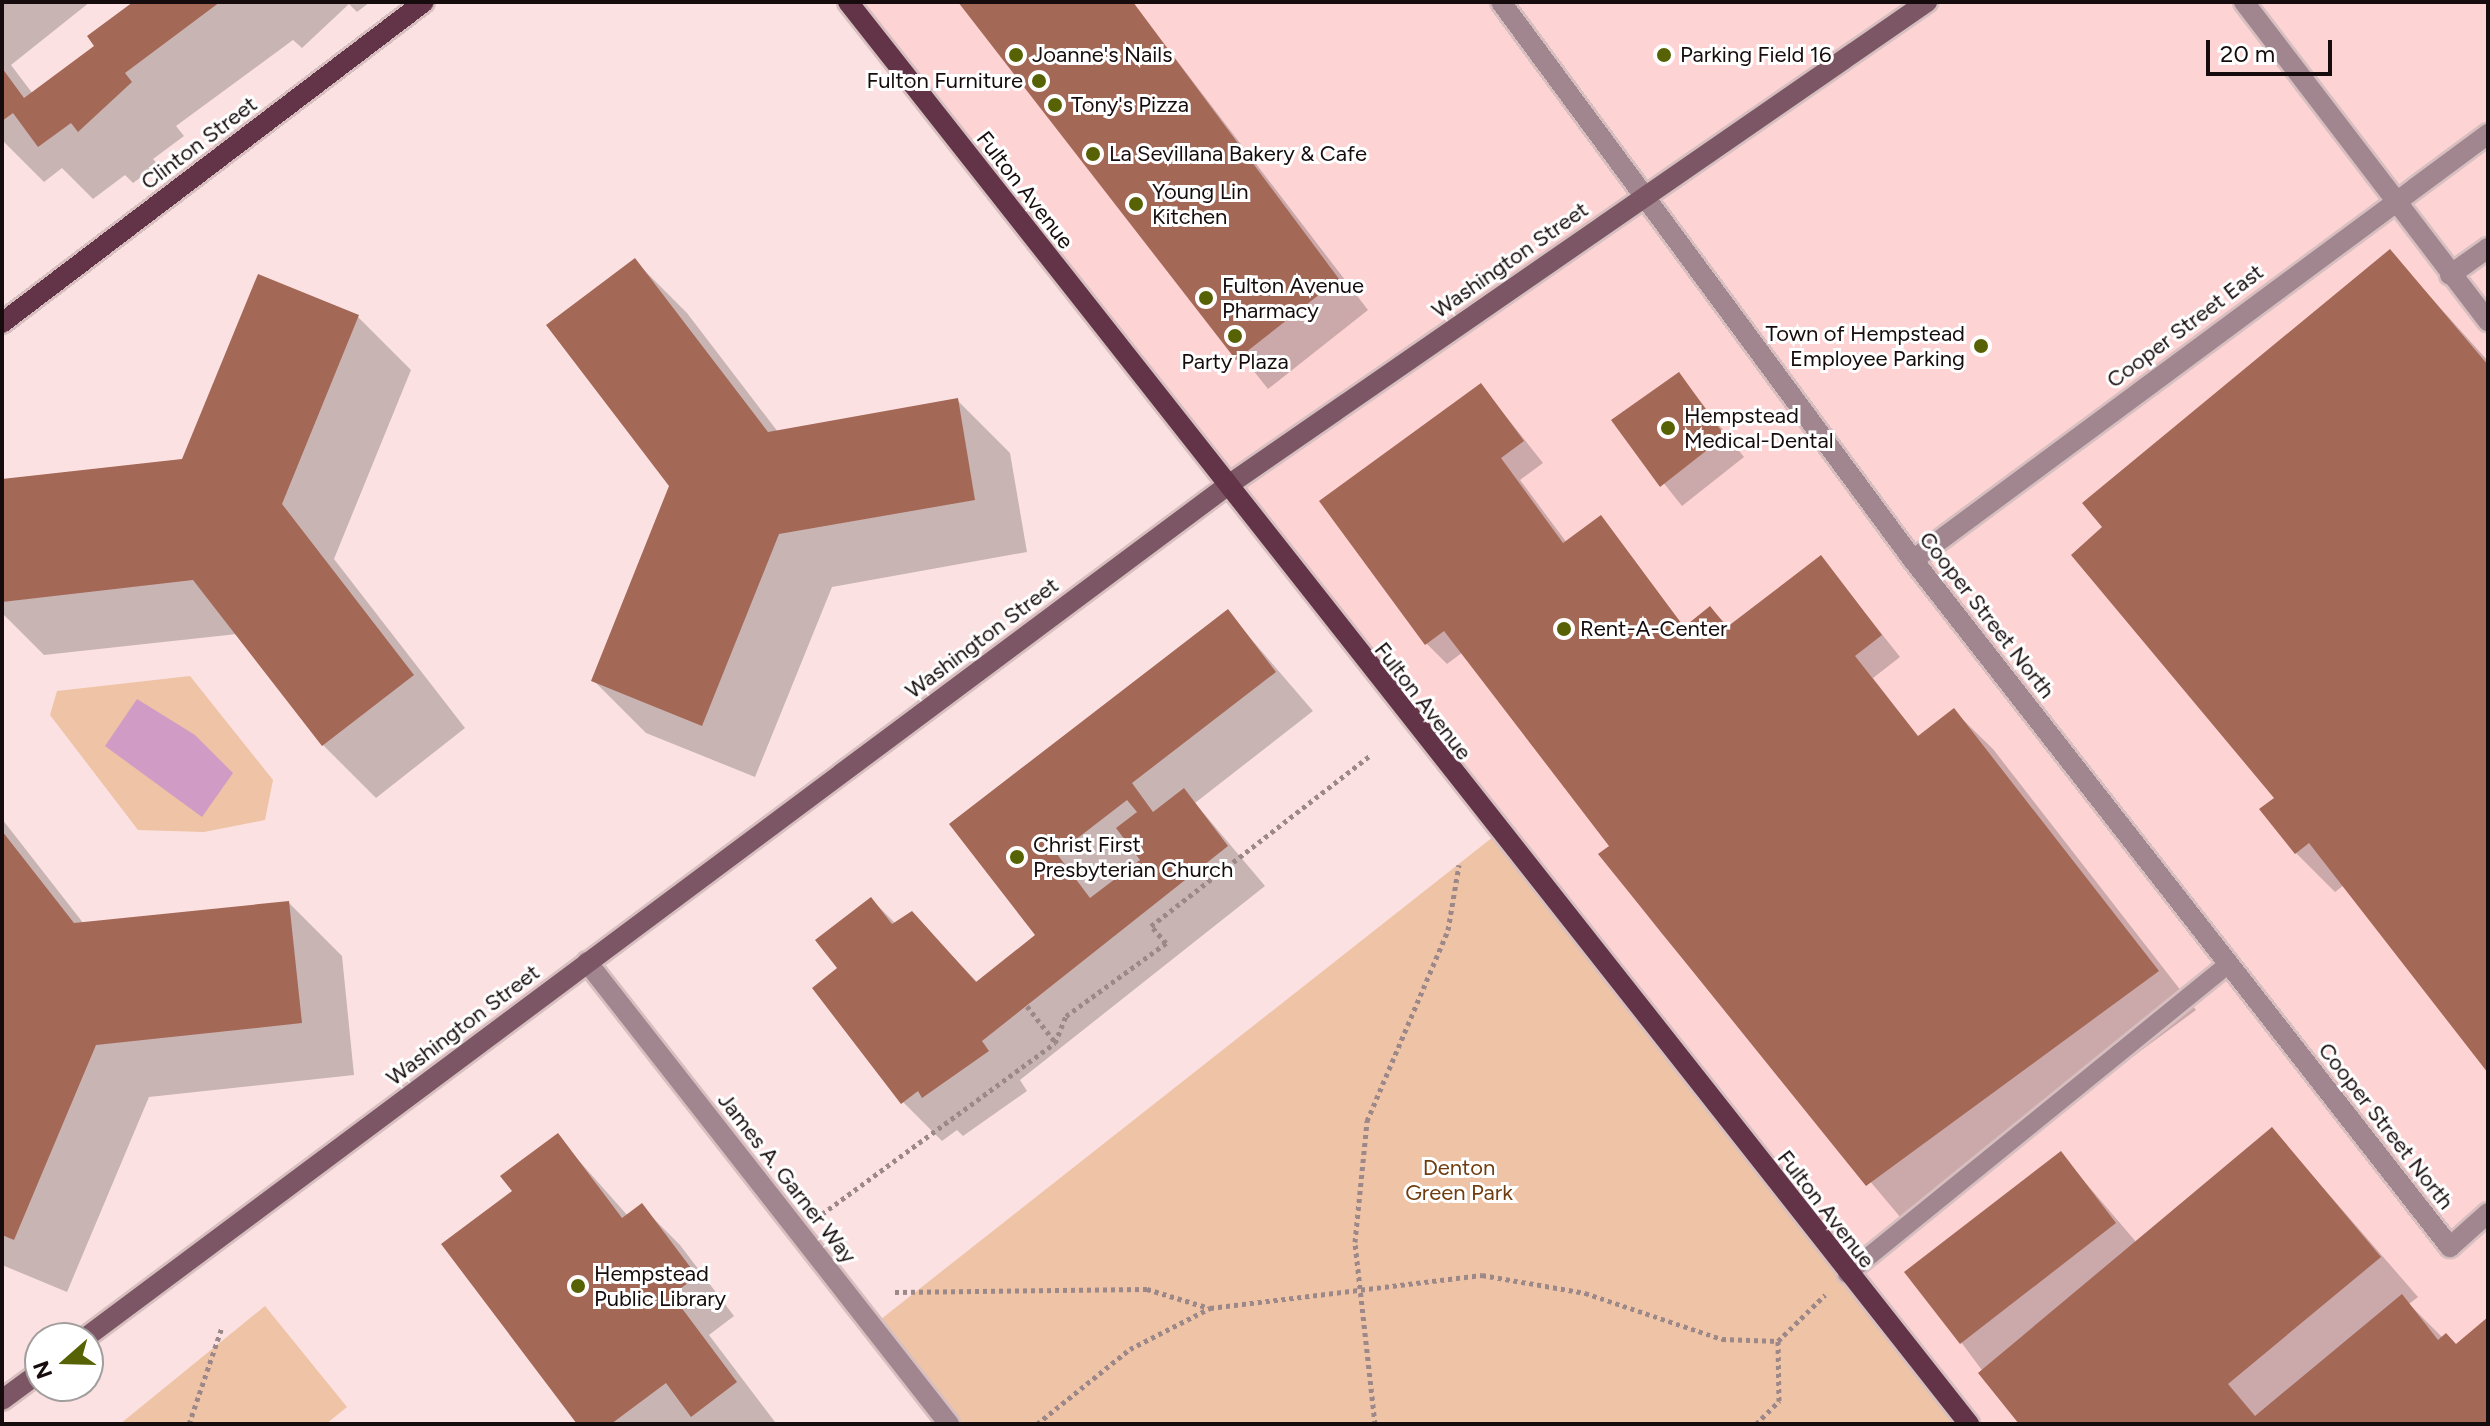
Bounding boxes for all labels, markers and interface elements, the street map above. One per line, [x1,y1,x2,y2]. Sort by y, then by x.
scale bar [2210,24,2336,74]
text: 20 m [2220,39,2275,68]
place label: Joanne's Nails [1032,42,1172,68]
place label: Parking Field 16 [1680,42,1831,68]
marker: Joanne's Nails [1007,46,1025,64]
marker: Parking Field 16 [1655,46,1673,64]
place label: Fulton Furniture [867,68,1023,94]
marker: Fulton Furniture [1030,72,1048,90]
street label: Clinton Street [136,91,262,195]
place label: Tony's Pizza [1071,92,1189,118]
marker: Tony's Pizza [1046,96,1064,114]
street label: Fulton Avenue [971,126,1079,254]
place label: La Sevillana Bakery & Cafe [1109,141,1367,167]
marker: La Sevillana Bakery & Cafe [1084,145,1102,163]
place label: Young Lin Kitchen [1152,178,1248,230]
marker: Young Lin Kitchen [1127,195,1145,213]
street label: Washington Street [1427,196,1593,324]
street label: Cooper Street East [2102,259,2268,393]
place label: Fulton Avenue Pharmacy [1222,272,1364,324]
marker: Fulton Avenue Pharmacy [1197,289,1215,307]
place label: Town of Hempstead Employee Parking [1766,320,1965,372]
marker: Party Plaza [1226,327,1244,345]
marker: Town of Hempstead Employee Parking [1972,337,1990,355]
place label: Party Plaza [1181,349,1289,375]
place label: Hempstead Medical-Dental [1684,402,1834,454]
marker: Hempstead Medical-Dental [1659,419,1677,437]
street label: Cooper Street North [1914,526,2060,704]
street label: Washington Street [900,572,1064,704]
place label: Rent-A-Center [1580,616,1727,642]
marker: Rent-A-Center [1555,620,1573,638]
street label: Fulton Avenue [1369,637,1477,765]
place label: Christ First Presbyterian Church [1033,831,1233,882]
marker: Christ First Presbyterian Church [1008,848,1026,866]
street label: Washington Street [381,959,545,1091]
street label: Cooper Street North [2313,1037,2459,1215]
street label: James A. Garner Way [712,1087,862,1269]
street label: Fulton Avenue [1772,1145,1880,1273]
park label: Denton Green Park [1405,1154,1513,1206]
place label: Hempstead Public Library [594,1260,726,1312]
marker: Hempstead Public Library [569,1277,587,1295]
north arrow [24,1322,104,1402]
text: N [27,1357,58,1382]

